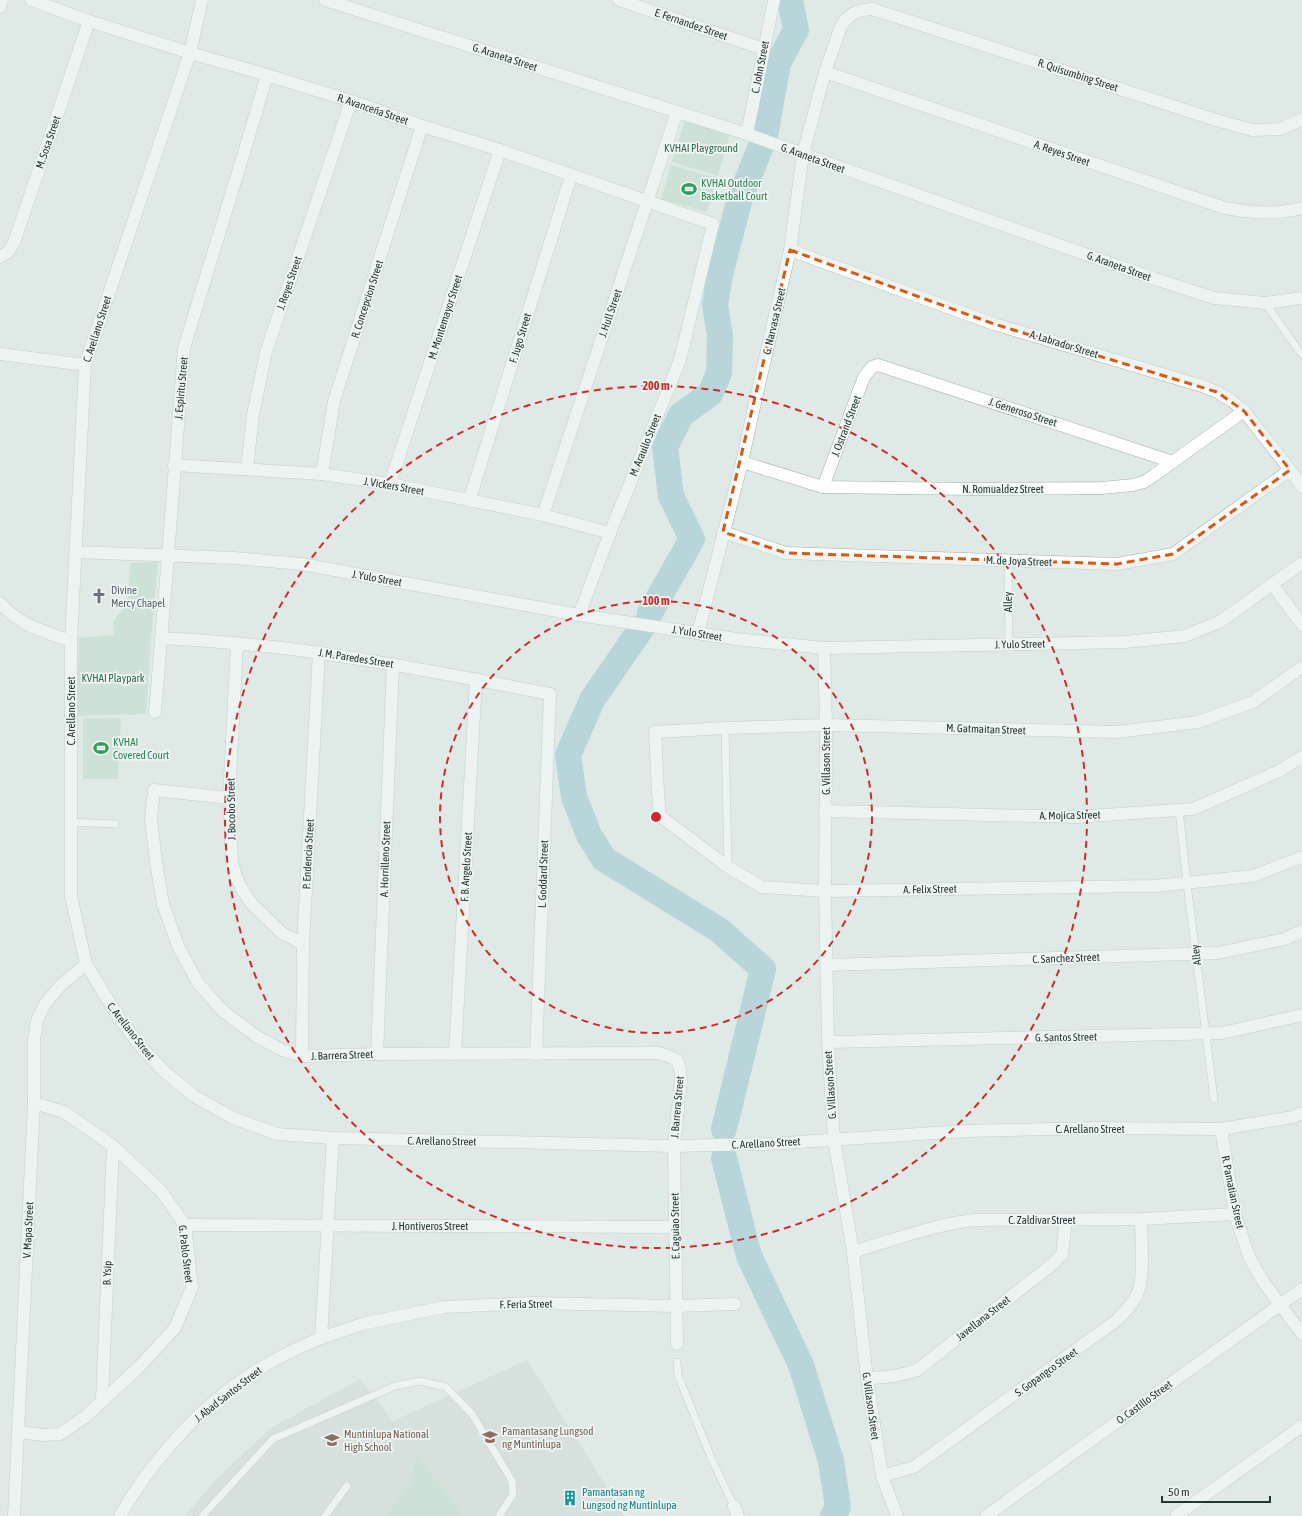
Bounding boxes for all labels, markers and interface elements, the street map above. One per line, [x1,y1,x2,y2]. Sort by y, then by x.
street label: E. Fernandez Street [653,6,729,42]
street label: C. John Street [749,40,771,94]
street label: G. Araneta Street [471,41,539,73]
street label: R. Quisumbing Street [1036,56,1120,94]
street label: R. Avanceña Street [336,91,410,127]
street label: M. Sosa Street [33,114,63,170]
street label: A. Reyes Street [1033,138,1091,168]
street label: G. Araneta Street [779,141,847,175]
park label: KVHAI Playground [664,142,738,154]
place label: KVHAI Outdoor Basketball Court [701,177,767,202]
sports icon: KVHAI Outdoor Basketball Court [680,180,698,198]
street label: G. Araneta Street [1085,249,1153,283]
street label: J. Reyes Street [274,255,304,311]
street label: R. Concepcion Street [349,258,385,340]
street label: M. Montemayor Street [426,273,464,361]
street label: G. Narvasa Street [760,286,788,356]
street label: J. Hull Street [596,287,624,339]
street label: C. Arellano Street [81,294,113,364]
street label: F. Jugo Street [507,312,533,364]
street label: A. Labrador Street [1028,328,1100,360]
street label: J. Espiritu Street [172,356,190,420]
text: 200 m [642,379,670,393]
street label: J. Ostrand Street [829,394,863,458]
street label: J. Generoso Street [987,395,1059,429]
street label: M. Araullo Street [627,412,663,478]
street label: J. Vickers Street [363,475,425,497]
street label: N. Romualdez Street [962,483,1044,495]
street label: M. de Joya Street [986,554,1052,568]
street label: J. Yulo Street [351,568,403,588]
place label: Divine Mercy Chapel [111,584,165,609]
church icon: Divine Mercy Chapel [90,587,108,605]
street label: Alley [1002,591,1014,612]
text: 100 m [642,594,670,608]
street label: J. Yulo Street [671,623,723,643]
street label: J. Yulo Street [995,638,1045,650]
street label: J. M. Paredes Street [318,646,394,670]
park label: KVHAI Playpark [81,672,145,684]
street label: C. Arellano Street [65,676,77,746]
street label: M. Gatmaitan Street [946,722,1026,736]
street label: G. Villason Street [820,727,832,795]
place label: KVHAI Covered Court [113,736,169,761]
sports icon: KVHAI Covered Court [92,739,110,757]
street label: J. Bocobo Street [224,778,238,840]
street label: A. Mojica Street [1039,808,1101,822]
centre of rings [649,810,663,824]
street label: P. Endencia Street [300,818,316,890]
street label: A. Horrilleno Street [378,821,392,897]
street label: F. B. Angelo Street [458,832,474,902]
street label: L. Goddard Street [536,840,550,908]
street label: A. Felix Street [903,883,957,895]
street label: Alley [1189,944,1203,966]
street label: C. Sanchez Street [1032,951,1100,965]
street label: C. Arellano Street [105,1000,157,1062]
street label: G. Santos Street [1035,1030,1097,1044]
street label: J. Barrera Street [311,1048,373,1062]
street label: G. Villason Street [822,1051,838,1119]
street label: J. Barrera Street [668,1075,686,1139]
street label: C. Arellano Street [1055,1123,1125,1135]
street label: C. Arellano Street [407,1134,477,1148]
street label: C. Arellano Street [731,1135,801,1151]
street label: R. Pamatian Street [1219,1155,1247,1229]
street label: E. Caguiao Street [668,1193,682,1259]
street label: V. Mapa Street [21,1201,35,1259]
street label: C. Zaldivar Street [1008,1214,1076,1226]
street label: J. Hontiveros Street [392,1220,468,1232]
street label: G. Pablo Street [176,1224,196,1284]
street label: B. Ysip [101,1260,113,1286]
street label: Javellana Street [954,1293,1012,1343]
street label: F. Feria Street [499,1298,553,1310]
street label: S. Gopangco Street [1012,1345,1080,1399]
street label: J. Abad Santos Street [192,1364,264,1424]
street label: G. Villason Street [860,1371,882,1441]
street label: O. Castillo Street [1114,1378,1174,1426]
place label: Pamantasang Lungsod ng Muntinlupa [502,1425,593,1450]
place label: Muntinlupa National High School [344,1428,429,1453]
school or university icon: Pamantasang Lungsod ng Muntinlupa [481,1428,499,1446]
school or university icon: Muntinlupa National High School [323,1431,341,1449]
scale bar [1162,1478,1270,1504]
text: 50 m [1168,1485,1190,1499]
place label: Pamantasan ng Lungsod ng Muntinlupa [582,1486,677,1511]
building icon: Pamantasan ng Lungsod ng Muntinlupa [561,1489,579,1507]

